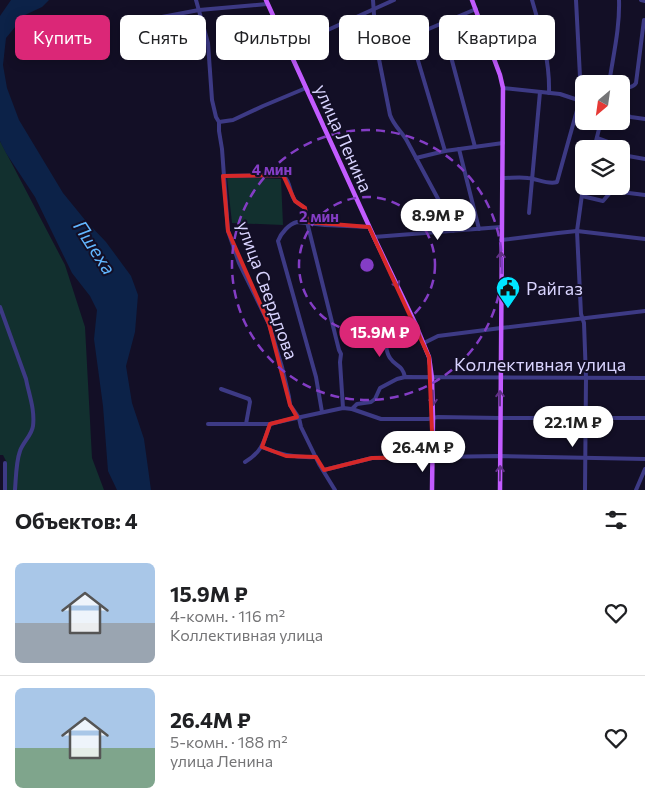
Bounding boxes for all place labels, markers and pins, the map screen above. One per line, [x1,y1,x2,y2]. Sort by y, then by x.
pin: 8.9M ₽ [397,198,479,241]
centre of rings [358,256,376,274]
public building icon: Райгаз [495,275,521,309]
place label: Райгаз [526,277,583,299]
pin: 15.9M ₽ [334,316,426,358]
pin: 22.1M ₽ [527,406,619,448]
pin: 26.4M ₽ [377,430,469,473]

